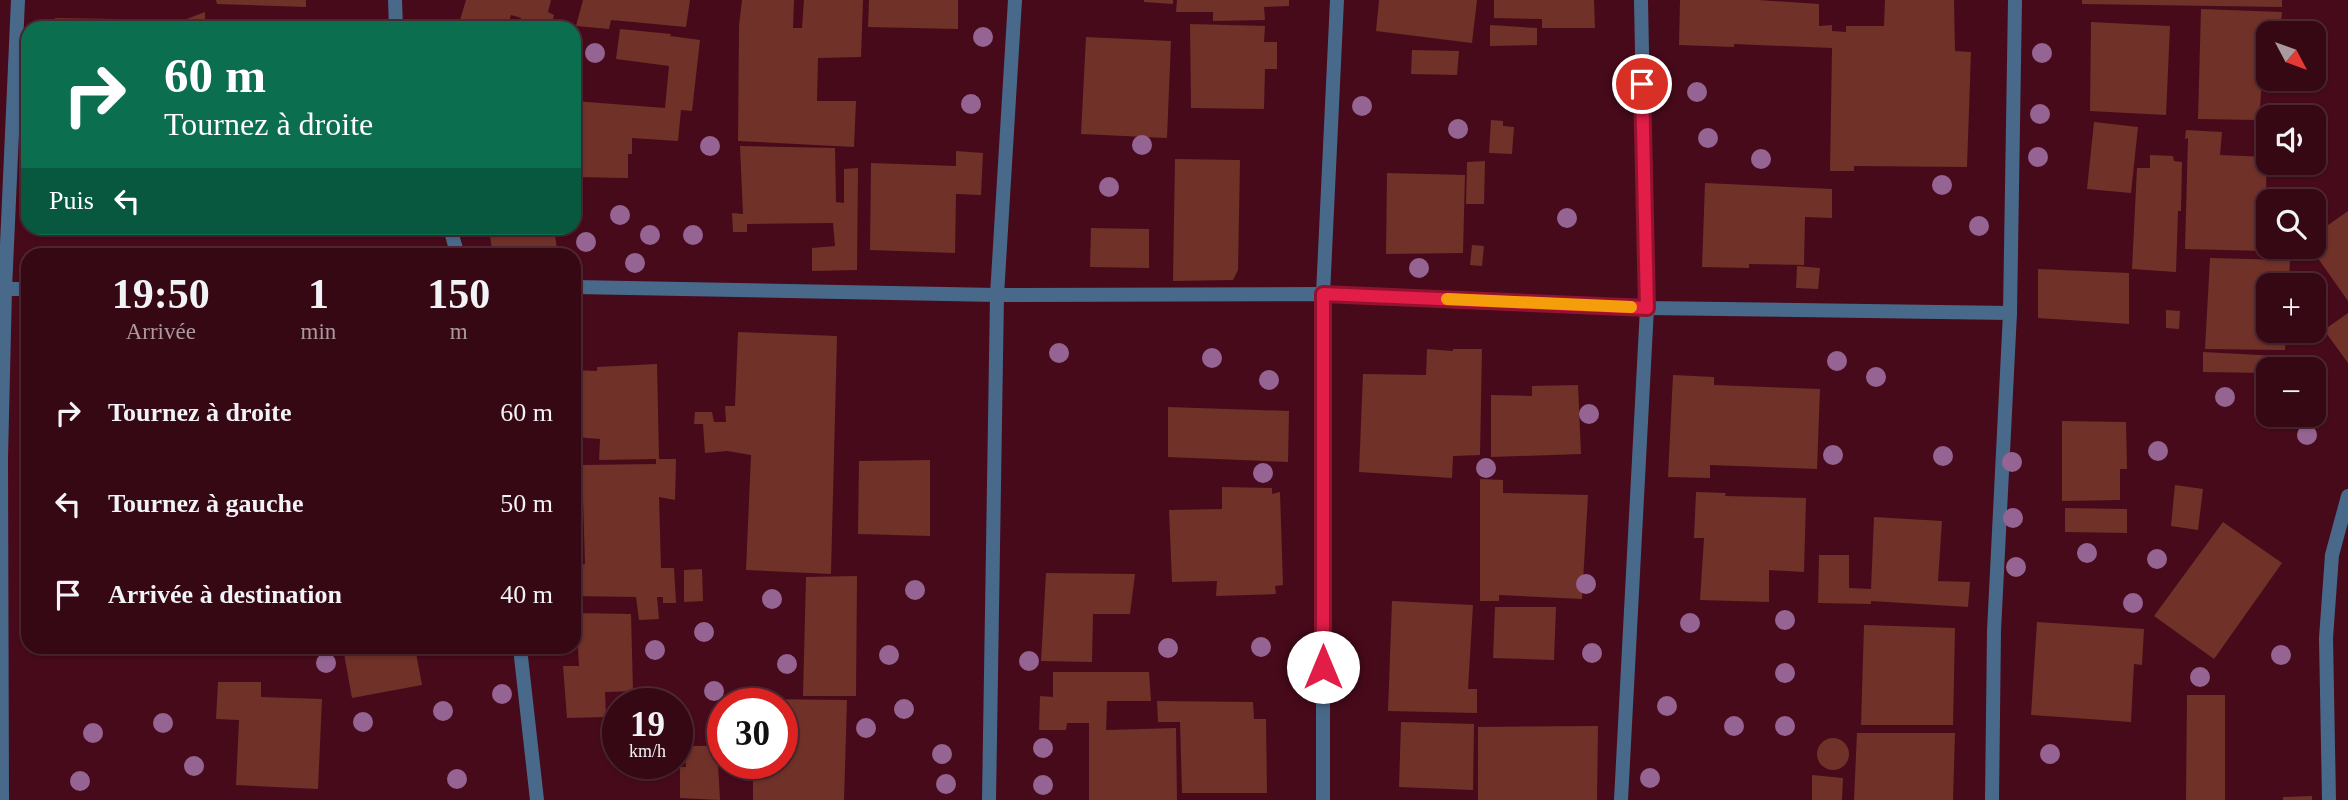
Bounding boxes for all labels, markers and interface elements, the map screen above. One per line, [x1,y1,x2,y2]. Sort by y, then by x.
north arrow [2256,21,2326,91]
map controls [2256,21,2326,427]
text: 60 m [164,48,266,103]
icon: right [49,49,140,140]
pin [1612,54,1672,114]
icon: arrive [1623,65,1661,103]
button: sound [2256,105,2326,175]
text: Tournez à droite [164,106,373,142]
icon: left [108,182,146,220]
text: Puis [49,186,94,215]
button: search [2256,189,2326,259]
text: 19:50 [112,271,210,317]
text: 1 [308,271,329,317]
text: 150 [427,271,490,317]
button: + [2256,273,2326,343]
text: Arrivée [126,319,196,344]
text: min [301,319,336,344]
text: m [450,319,468,344]
button: − [2256,357,2326,427]
icon: right [49,394,87,432]
text: Tournez à droite [108,398,291,427]
text: 60 m [500,398,553,427]
icon: left [49,485,87,523]
text: Tournez à gauche [108,489,304,518]
text: 50 m [500,489,553,518]
icon: arrive [49,576,87,614]
text: Arrivée à destination [108,580,342,609]
text: 40 m [500,580,553,609]
position arrow [1286,630,1360,704]
speed limit sign: 30 [707,688,798,779]
text: 19 [630,705,665,744]
text: km/h [629,741,666,761]

